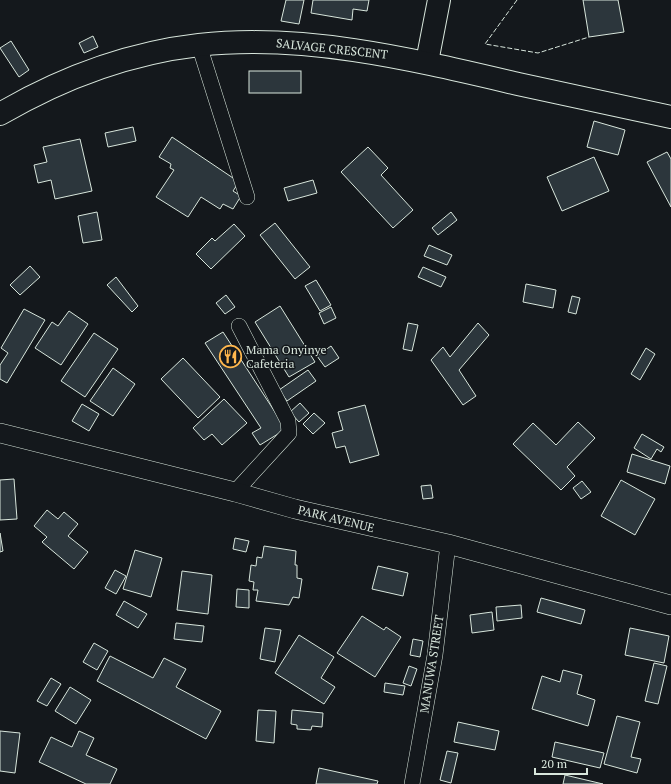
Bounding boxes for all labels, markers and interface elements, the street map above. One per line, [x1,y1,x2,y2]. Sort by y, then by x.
street label: SALVAGE CRESCENT [275,35,389,62]
place label: Mama Onyinye Cafeteria [246,342,327,371]
restaurant icon: Mama Onyinye Cafeteria [217,344,243,370]
street label: PARK AVENUE [296,502,376,535]
street label: MANUWA STREET [416,613,447,714]
scale bar [535,750,587,776]
text: 20 m [541,756,568,771]

